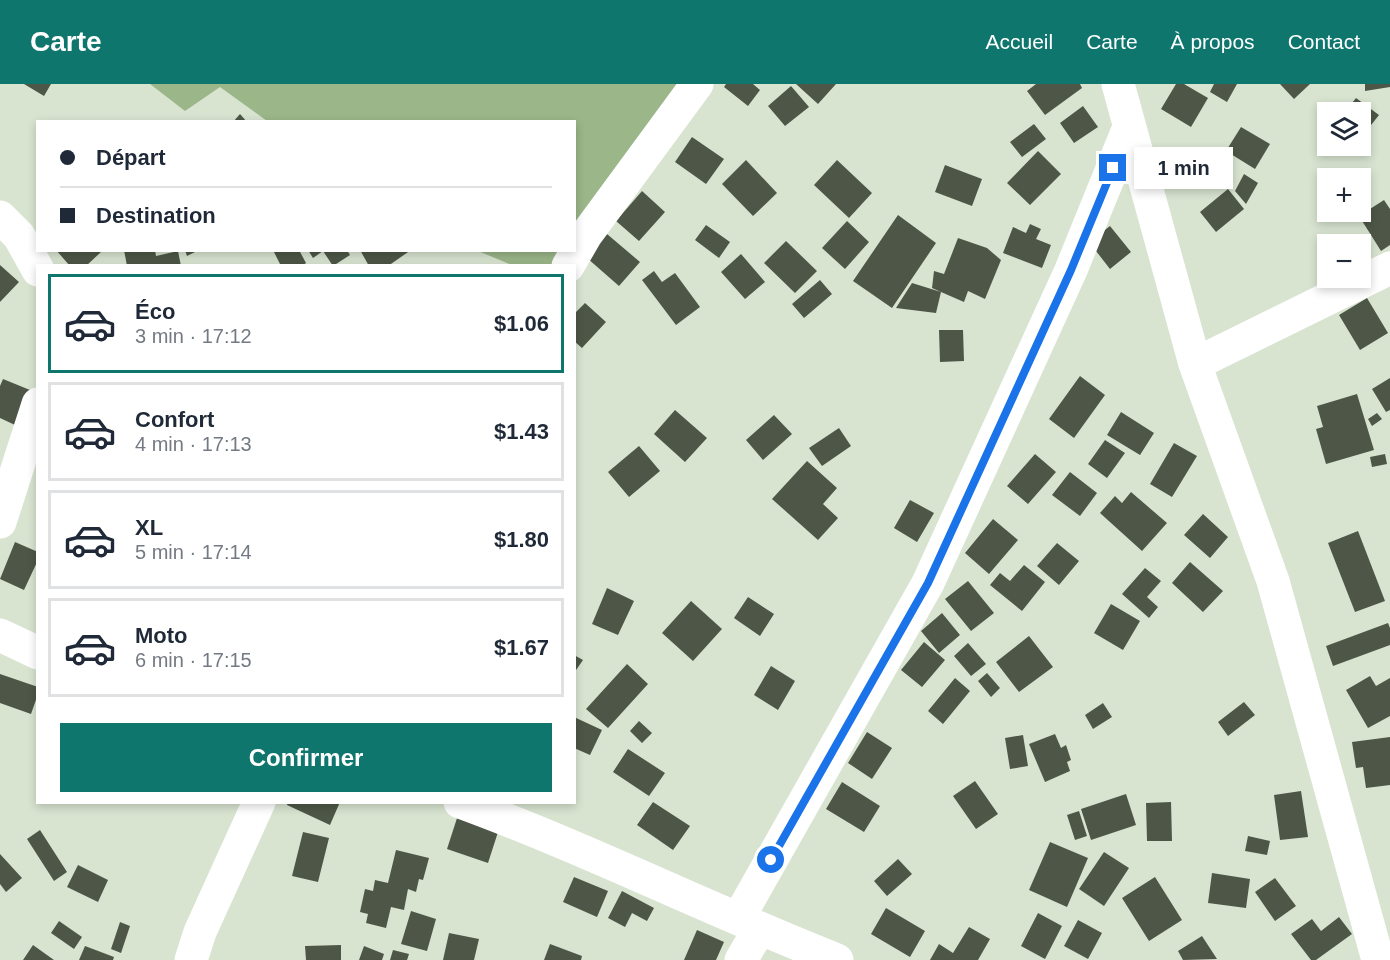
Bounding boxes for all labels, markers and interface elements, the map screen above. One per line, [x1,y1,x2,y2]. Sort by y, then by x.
text: Carte [30,26,102,57]
text: Accueil [986,30,1053,53]
text: Carte [1086,30,1138,53]
text: À propos [1171,30,1255,53]
text: Contact [1288,30,1360,53]
map controls [1317,102,1371,288]
button: layers [1317,102,1371,156]
text: Départ [96,145,166,170]
callout: 1 min [1134,147,1233,189]
route end [1099,154,1126,181]
text: 1 min [1157,157,1210,179]
button: + [1317,168,1371,222]
text: Destination [96,203,216,228]
button: − [1317,234,1371,288]
icon: car [63,297,117,351]
text: Éco [135,299,175,324]
text: $1.06 [494,311,549,336]
text: 3 min · 17:12 [135,325,252,347]
icon: car [63,405,117,459]
text: Confort [135,407,214,432]
text: $1.43 [494,419,549,444]
text: 4 min · 17:13 [135,433,252,455]
icon: car [63,513,117,567]
text: XL [135,515,163,540]
text: $1.80 [494,527,549,552]
text: 5 min · 17:14 [135,541,252,563]
icon: car [63,621,117,675]
text: Moto [135,623,188,648]
text: $1.67 [494,635,549,660]
text: 6 min · 17:15 [135,649,252,671]
button: Confirmer [60,723,552,792]
route start [757,846,784,873]

